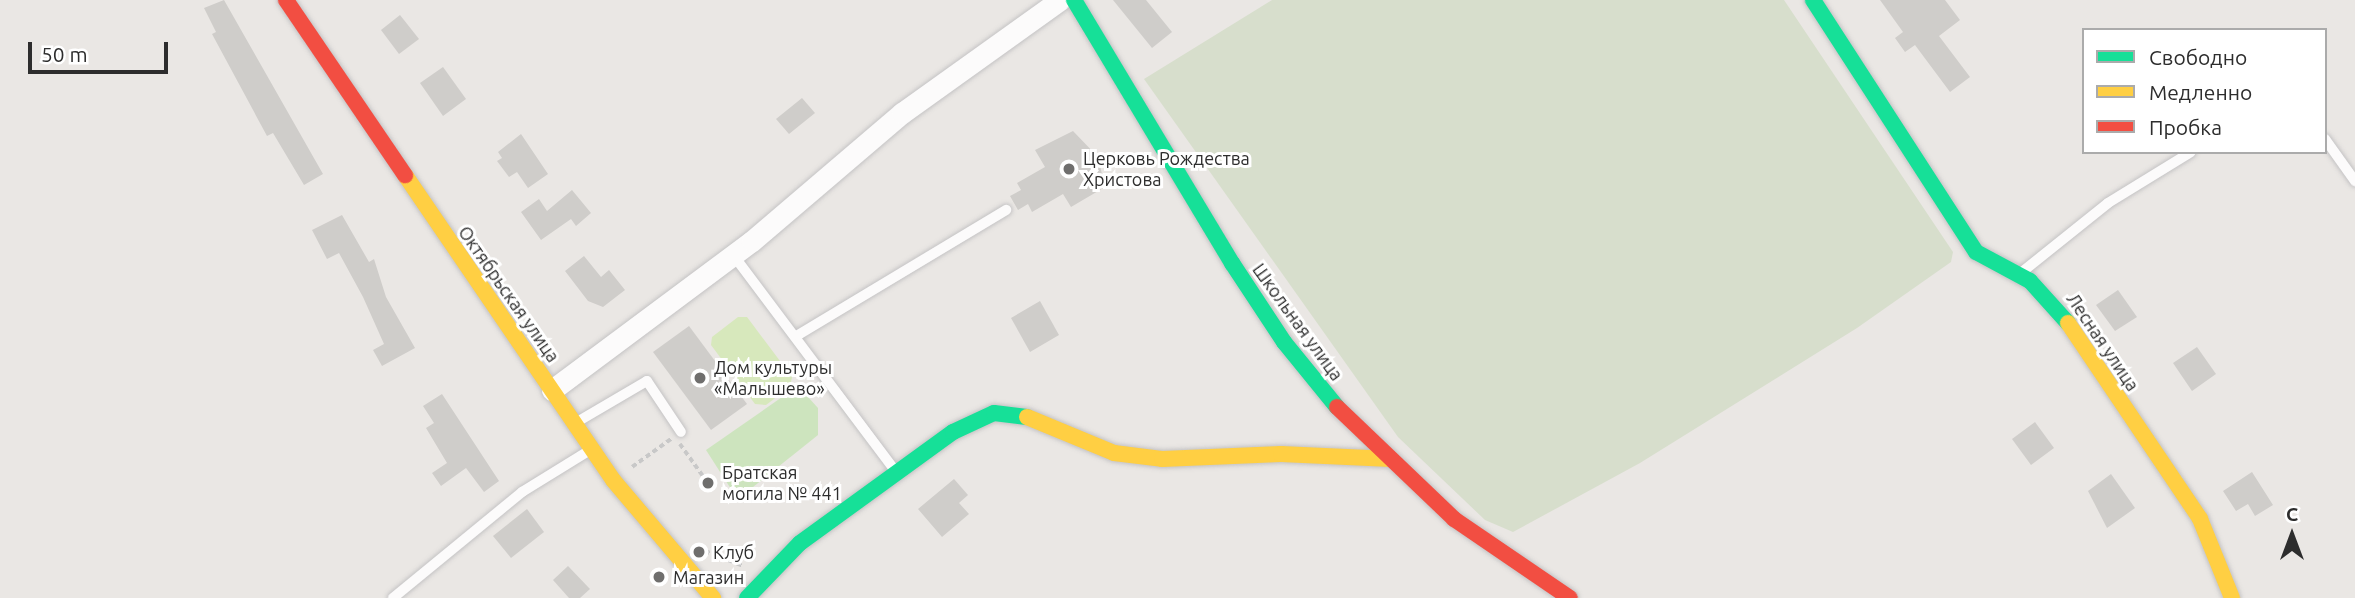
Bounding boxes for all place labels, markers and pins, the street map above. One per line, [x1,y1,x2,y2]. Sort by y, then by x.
place label: Церковь Рождества Христова [1083,148,1250,190]
marker: Церковь Рождества Христова [1061,161,1077,177]
place label: Дом культуры «Малышево» [714,357,832,400]
marker: Дом культуры «Малышево» [692,370,708,386]
place label: Братская могила № 441 [722,462,842,504]
marker: Братская могила № 441 [700,475,716,491]
place label: Клуб [713,541,754,563]
marker: Клуб [691,544,707,560]
place label: Магазин [673,566,744,588]
marker: Магазин [651,569,667,585]

